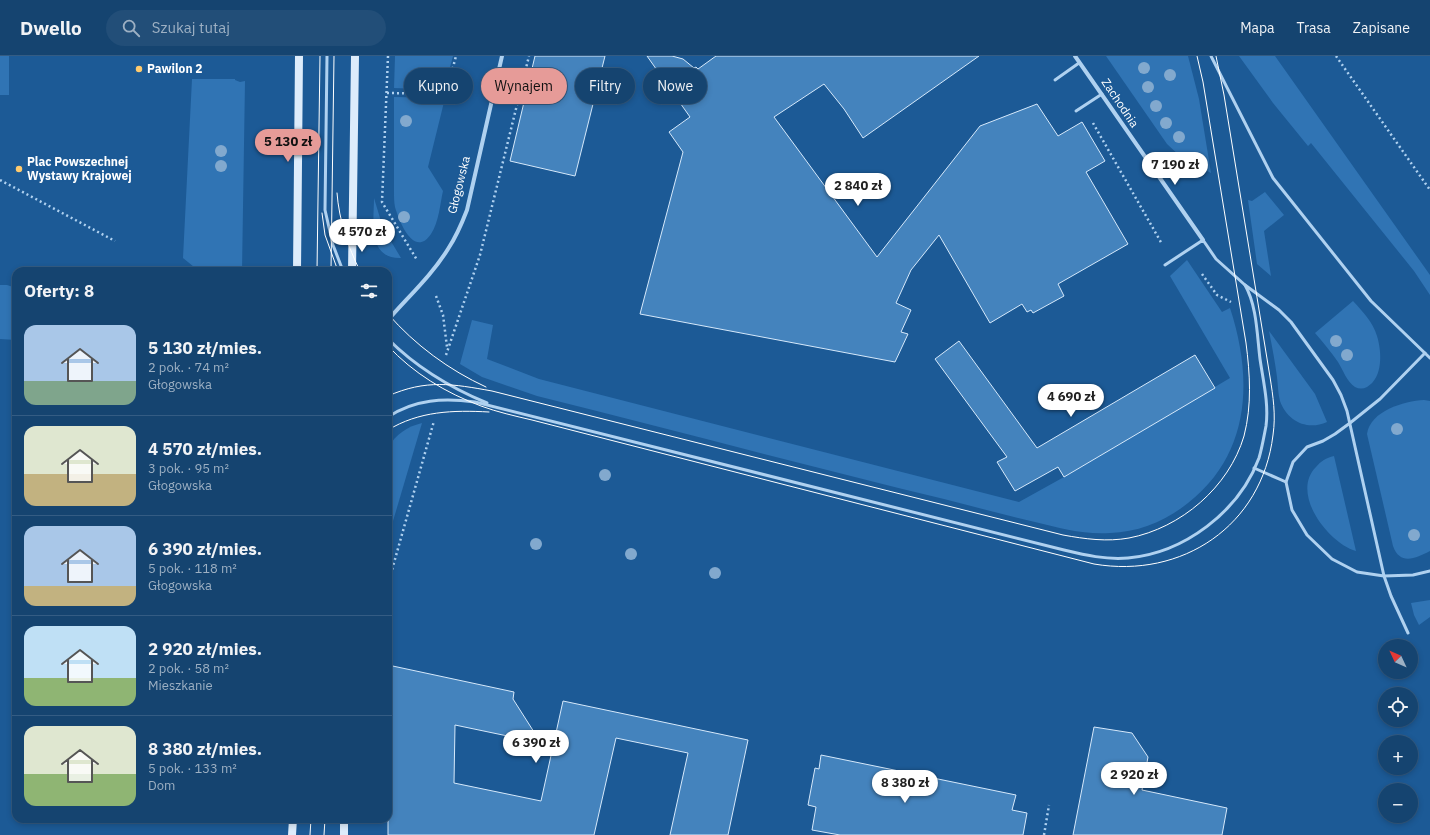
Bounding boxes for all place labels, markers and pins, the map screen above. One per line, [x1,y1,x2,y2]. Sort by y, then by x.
place label: Pawilon 2 [147,61,203,76]
marker: Pawilon 2 [134,64,144,74]
pin: 5 130 zł [247,129,329,163]
pin: 7 190 zł [1134,152,1216,186]
place label: Plac Powszechnej Wystawy Krajowej [27,154,132,183]
marker: Plac Powszechnej Wystawy Krajowej [14,164,24,174]
pin: 2 840 zł [817,173,899,207]
pin: 4 570 zł [321,219,403,253]
pin: 4 690 zł [1030,384,1112,418]
pin: 6 390 zł [495,730,577,764]
pin: 2 920 zł [1093,762,1175,796]
pin: 8 380 zł [864,770,946,804]

